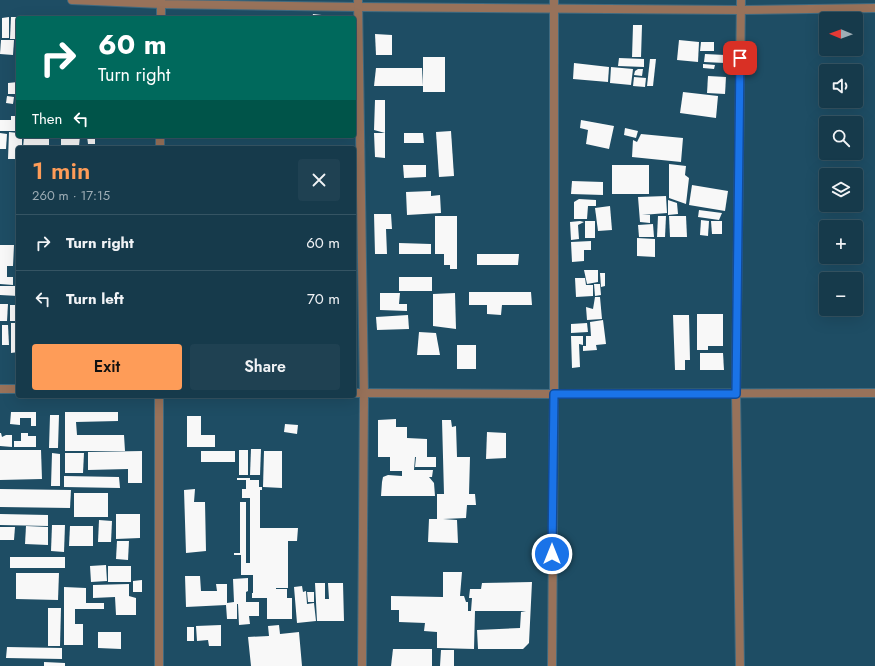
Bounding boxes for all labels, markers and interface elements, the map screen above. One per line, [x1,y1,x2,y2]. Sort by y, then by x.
north arrow [819,12,863,56]
map controls [819,12,863,316]
text: 60 m [98,24,167,65]
icon: right [32,32,84,84]
pin [723,41,757,75]
icon: arrive [729,47,751,69]
text: Turn right [98,62,170,88]
button: sound [819,64,863,108]
text: Then [32,108,62,130]
icon: left [70,108,92,130]
button: search [819,116,863,160]
text: 1 min [32,153,90,188]
button: close [298,159,340,201]
button: layers [819,168,863,212]
text: 260 m · 17:15 [32,186,110,205]
button: + [819,220,863,264]
icon: right [32,232,54,254]
text: Turn right [66,232,134,254]
text: 60 m [306,232,340,254]
button: − [819,272,863,316]
icon: left [32,288,54,310]
text: Turn left [66,288,124,310]
text: 70 m [307,288,340,310]
button: Exit [32,344,182,390]
button: Share [190,344,340,390]
position arrow [531,533,573,575]

